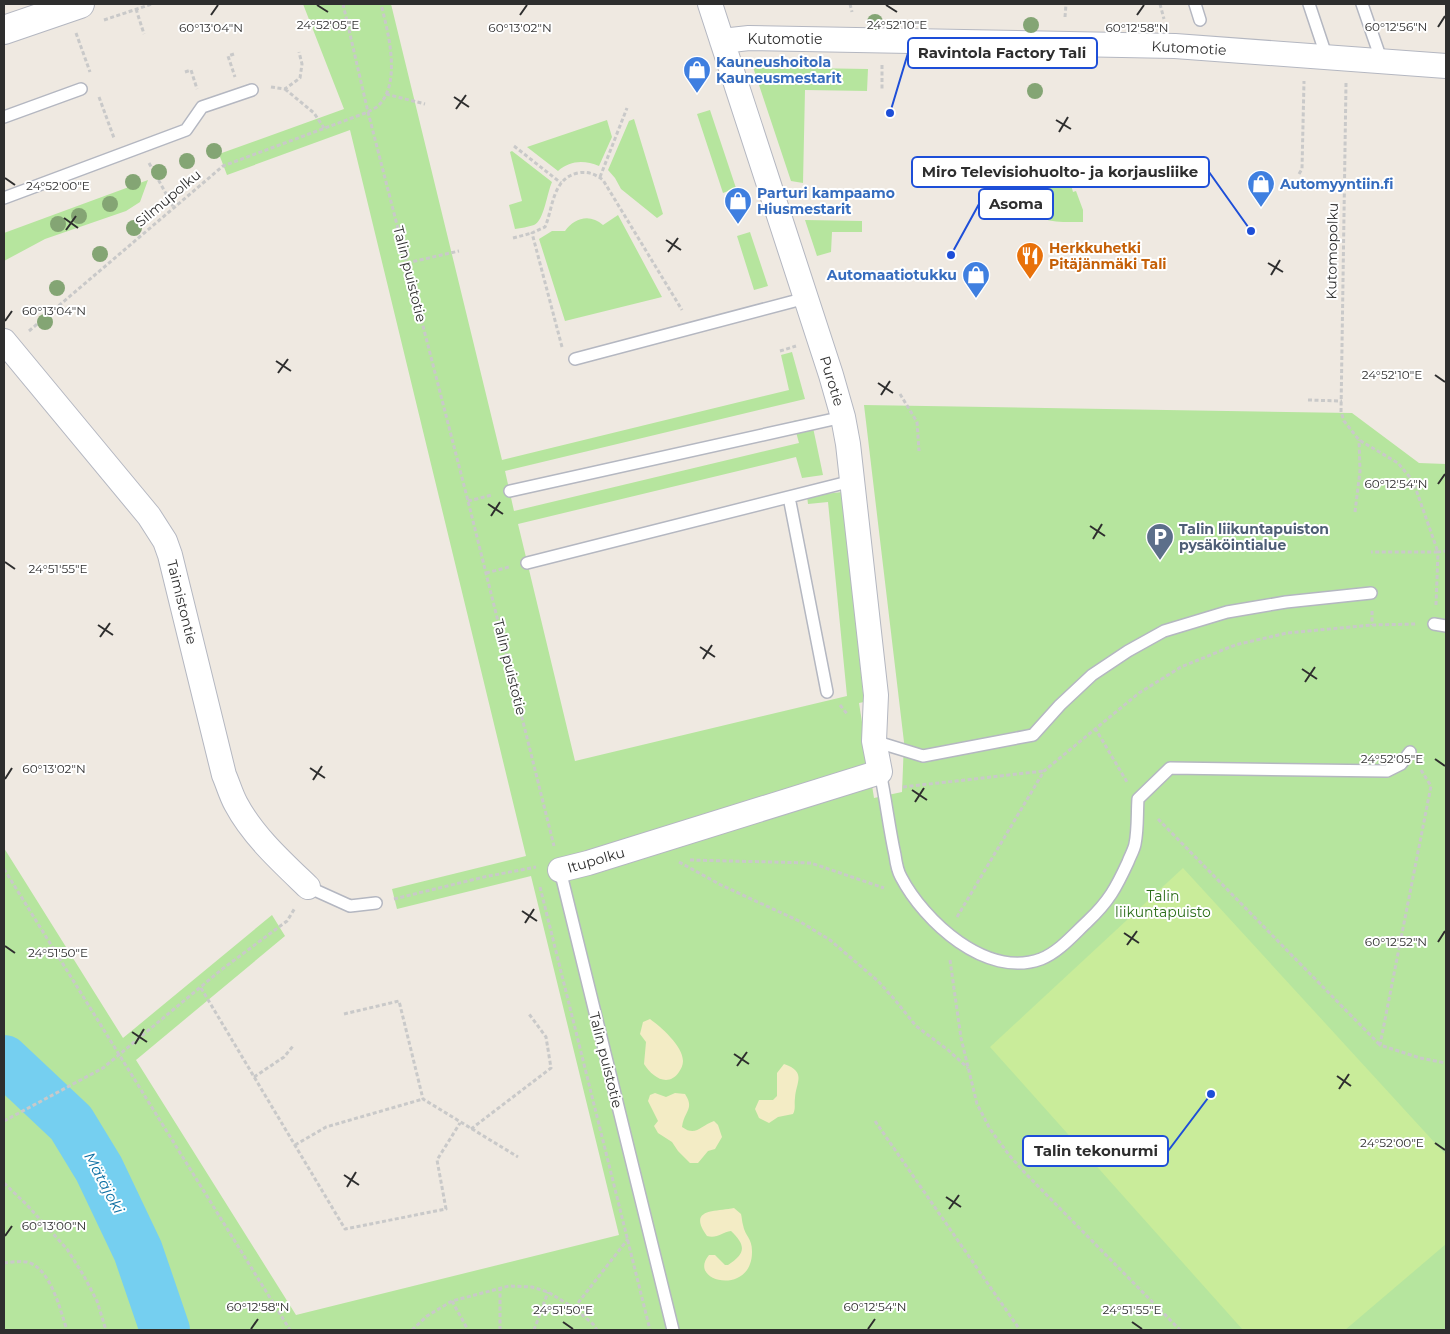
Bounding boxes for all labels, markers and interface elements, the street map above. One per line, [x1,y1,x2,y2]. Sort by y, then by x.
text: 24°52'05"E [297,17,359,32]
text: 24°52'10"E [867,17,927,32]
text: 60°12'56"N [1365,19,1427,34]
text: 60°13'04"N [179,20,243,35]
text: 60°13'02"N [488,20,552,35]
text: 60°12'58"N [1105,20,1169,35]
street label: Kutomotie [748,30,822,48]
street label: Kutomotie [1151,37,1227,59]
callout: Ravintola Factory Tali [908,38,1097,68]
text: Ravintola Factory Tali [918,43,1086,62]
place label: Kauneushoitola Kauneusmestarit [716,53,842,87]
shop icon: Kauneushoitola Kauneusmestarit [682,55,712,94]
callout: Miro Televisiohuolto- ja korjausliike [912,157,1209,187]
text: Miro Televisiohuolto- ja korjausliike [922,162,1198,181]
street label: Silmupolku [132,165,204,231]
shop icon: Automyyntiin.fi [1246,169,1276,208]
place label: Automyyntiin.fi [1279,175,1394,193]
text: 24°52'00"E [26,178,90,193]
place label: Parturi kampaamo Hiusmestarit [757,184,895,218]
shop icon: Parturi kampaamo Hiusmestarit [723,186,753,225]
callout: Asoma [979,189,1053,219]
text: Asoma [988,194,1043,213]
street label: Kutomopolku [1322,203,1342,299]
street label: Talin puistotie [389,224,431,324]
place label: Herkkuhetki Pitäjänmäki Tali [1049,239,1167,273]
restaurant icon: Herkkuhetki Pitäjänmäki Tali [1015,241,1045,280]
shop icon: Automaatiotukku [961,260,991,299]
place label: Automaatiotukku [826,266,957,284]
text: 60°13'04"N [22,303,86,318]
street label: Purotie [816,354,848,408]
text: 24°52'10"E [1362,367,1422,382]
text: 60°12'54"N [1364,476,1428,491]
place label: Talin liikuntapuiston pysäköintialue [1179,520,1329,554]
parking icon: Talin liikuntapuiston pysäköintialue [1145,522,1175,561]
street label: Taimistontie [163,558,201,646]
text: 24°51'55"E [29,561,87,576]
street label: Talin puistotie [489,617,531,717]
text: 24°52'05"E [1361,751,1423,766]
text: 60°13'02"N [22,761,86,776]
street label: Itupolku [565,843,627,877]
park label: Talin liikuntapuisto [1115,887,1211,921]
text: 60°12'52"N [1365,934,1427,949]
text: 24°51'50"E [28,945,88,960]
street label: Talin puistotie [585,1010,627,1110]
text: 24°52'00"E [1360,1135,1424,1150]
callout: Talin tekonurmi [1023,1136,1168,1166]
text: Talin tekonurmi [1034,1141,1158,1160]
water label: Mätäjoki [80,1149,129,1218]
text: 60°13'00"N [22,1218,86,1233]
text: 60°12'58"N [226,1299,290,1314]
text: 60°12'54"N [843,1299,907,1314]
text: 24°51'50"E [533,1302,593,1317]
text: 24°51'55"E [1103,1302,1161,1317]

